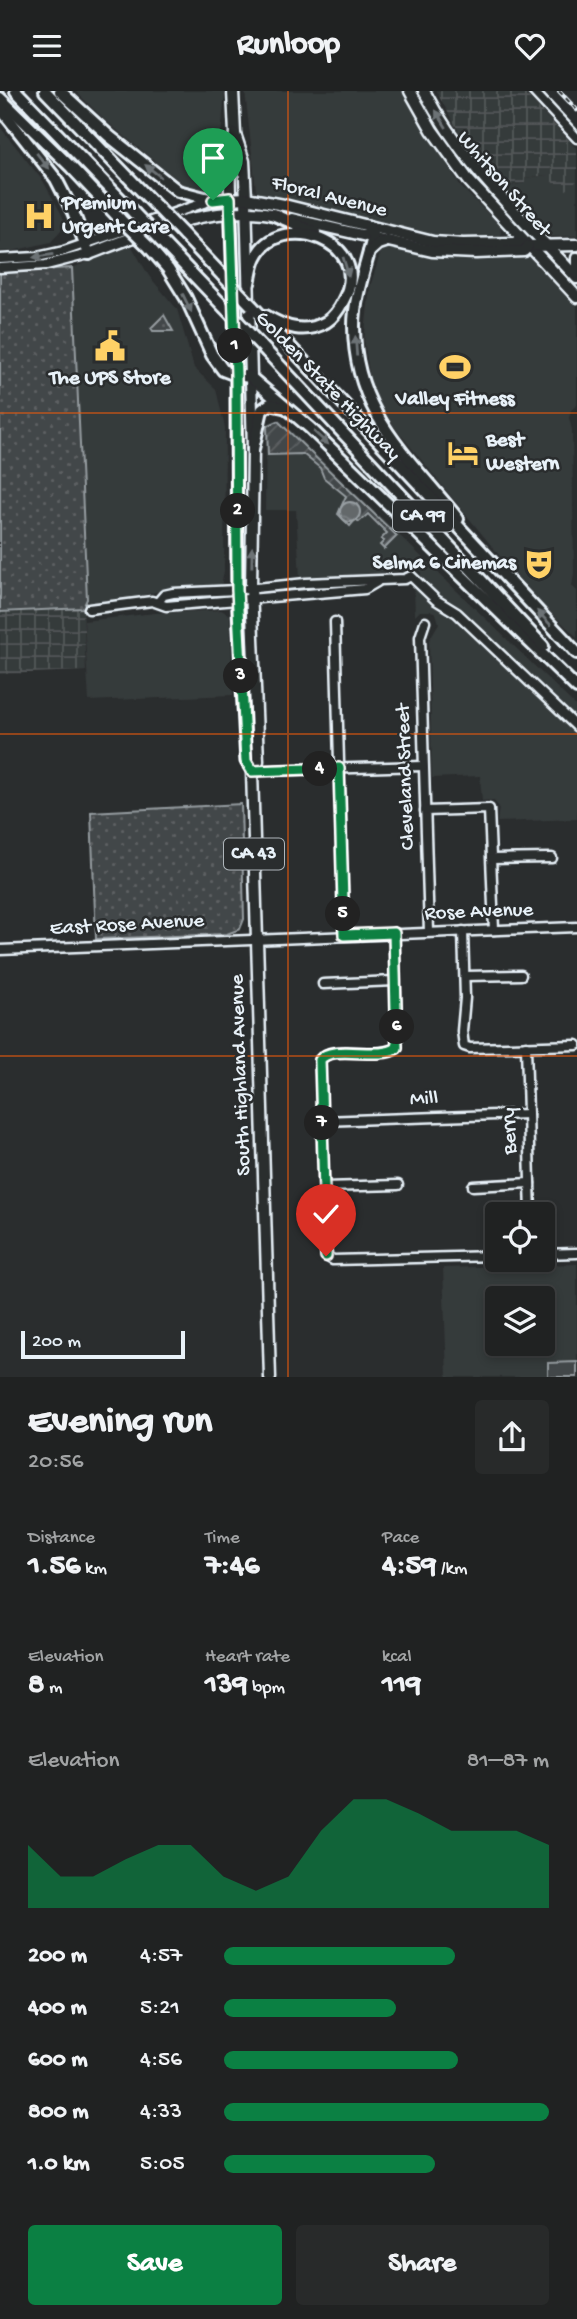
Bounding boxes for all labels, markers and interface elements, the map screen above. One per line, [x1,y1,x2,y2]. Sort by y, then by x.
icon: menu [28,27,66,65]
text: Runloop [237,27,340,65]
icon: heart [511,27,549,65]
one-way arrow [434,110,447,129]
street label: Whitson Street [450,127,557,245]
pin [183,128,243,200]
icon: arrive [194,139,232,177]
one-way arrow [35,153,50,170]
one-way arrow [144,164,162,179]
street label: Floral Avenue [268,171,390,225]
place label: Premium Urgent Care [61,192,170,241]
hospital icon: Premium Urgent Care [22,199,56,233]
one-way arrow [32,250,54,261]
one-way arrow [341,256,351,277]
one-way arrow [182,293,193,313]
street label: Golden State Highway [249,307,405,467]
public building icon: The UPS Store [93,329,127,363]
pin: 1 [218,329,252,363]
text: 1 [231,334,238,357]
one-way arrow [350,335,361,357]
sports icon: Valley Fitness [438,350,472,384]
place label: The UPS Store [47,367,172,392]
place label: Valley Fitness [395,388,516,413]
one-way arrow [312,429,329,445]
place label: Best Western [485,429,560,478]
hotel icon: Best Western [446,436,480,470]
pin: 2 [220,493,256,529]
text: 2 [233,499,242,522]
road number: CA 99 [393,501,453,531]
one-way arrow [246,546,257,568]
theatre icon: Selma 6 Cinemas [522,547,556,581]
place label: Selma 6 Cinemas [373,552,517,577]
one-way arrow [536,610,552,627]
pin: 3 [224,659,258,693]
text: 3 [236,664,245,687]
street label: Cleveland Street [392,701,422,851]
pin: 4 [302,751,338,787]
text: 4 [315,757,324,780]
road number: CA 43 [224,839,284,869]
pin: 5 [326,897,360,931]
street label: Rose Avenue [424,899,535,927]
text: 5 [338,902,348,925]
street label: East Rose Avenue [49,909,206,943]
street label: South Highland Avenue [226,973,258,1176]
pin: 6 [380,1009,414,1045]
text: 6 [392,1015,401,1038]
street label: Mill [409,1087,439,1113]
pin: 7 [304,1105,340,1141]
street label: Berry [498,1107,524,1156]
text: 7 [317,1111,326,1134]
pin [296,1184,356,1256]
icon: check [307,1195,345,1233]
map controls [485,1202,555,1356]
button: locate [485,1202,555,1272]
button: layers [485,1286,555,1356]
scale bar [21,1329,186,1360]
text: 200 m [32,1331,81,1354]
button: share [475,1400,549,1474]
text: Evening run [28,1401,212,1445]
text: 20:56 [28,1449,83,1476]
text: Distance [28,1527,95,1550]
text: Time [205,1527,240,1550]
text: Pace [382,1527,419,1550]
text: 1.56 [28,1550,81,1585]
text: 7:46 [205,1550,259,1585]
text: 4:59 [382,1550,436,1585]
text: km [81,1558,107,1581]
text: /km [436,1558,467,1581]
text: Elevation [28,1646,104,1669]
text: Heart rate [205,1646,290,1669]
text: kcal [382,1646,412,1669]
text: 8 [28,1669,44,1704]
text: 139 [205,1669,248,1704]
text: 119 [382,1669,421,1704]
text: m [44,1677,62,1700]
text: bpm [248,1677,285,1700]
text: Elevation [28,1748,119,1775]
text: 81–87 m [467,1748,549,1775]
text: 200 m [28,1943,87,1970]
text: 4:57 [140,1943,182,1970]
text: 400 m [28,1995,87,2022]
text: 5:21 [140,1995,180,2022]
text: 600 m [28,2047,88,2074]
text: 4:56 [140,2047,182,2074]
text: 800 m [28,2099,89,2126]
text: 4:33 [140,2099,182,2126]
text: 1.0 km [28,2151,90,2178]
text: 5:05 [140,2151,184,2178]
button: Save [28,2225,282,2305]
button: Share [296,2225,549,2305]

